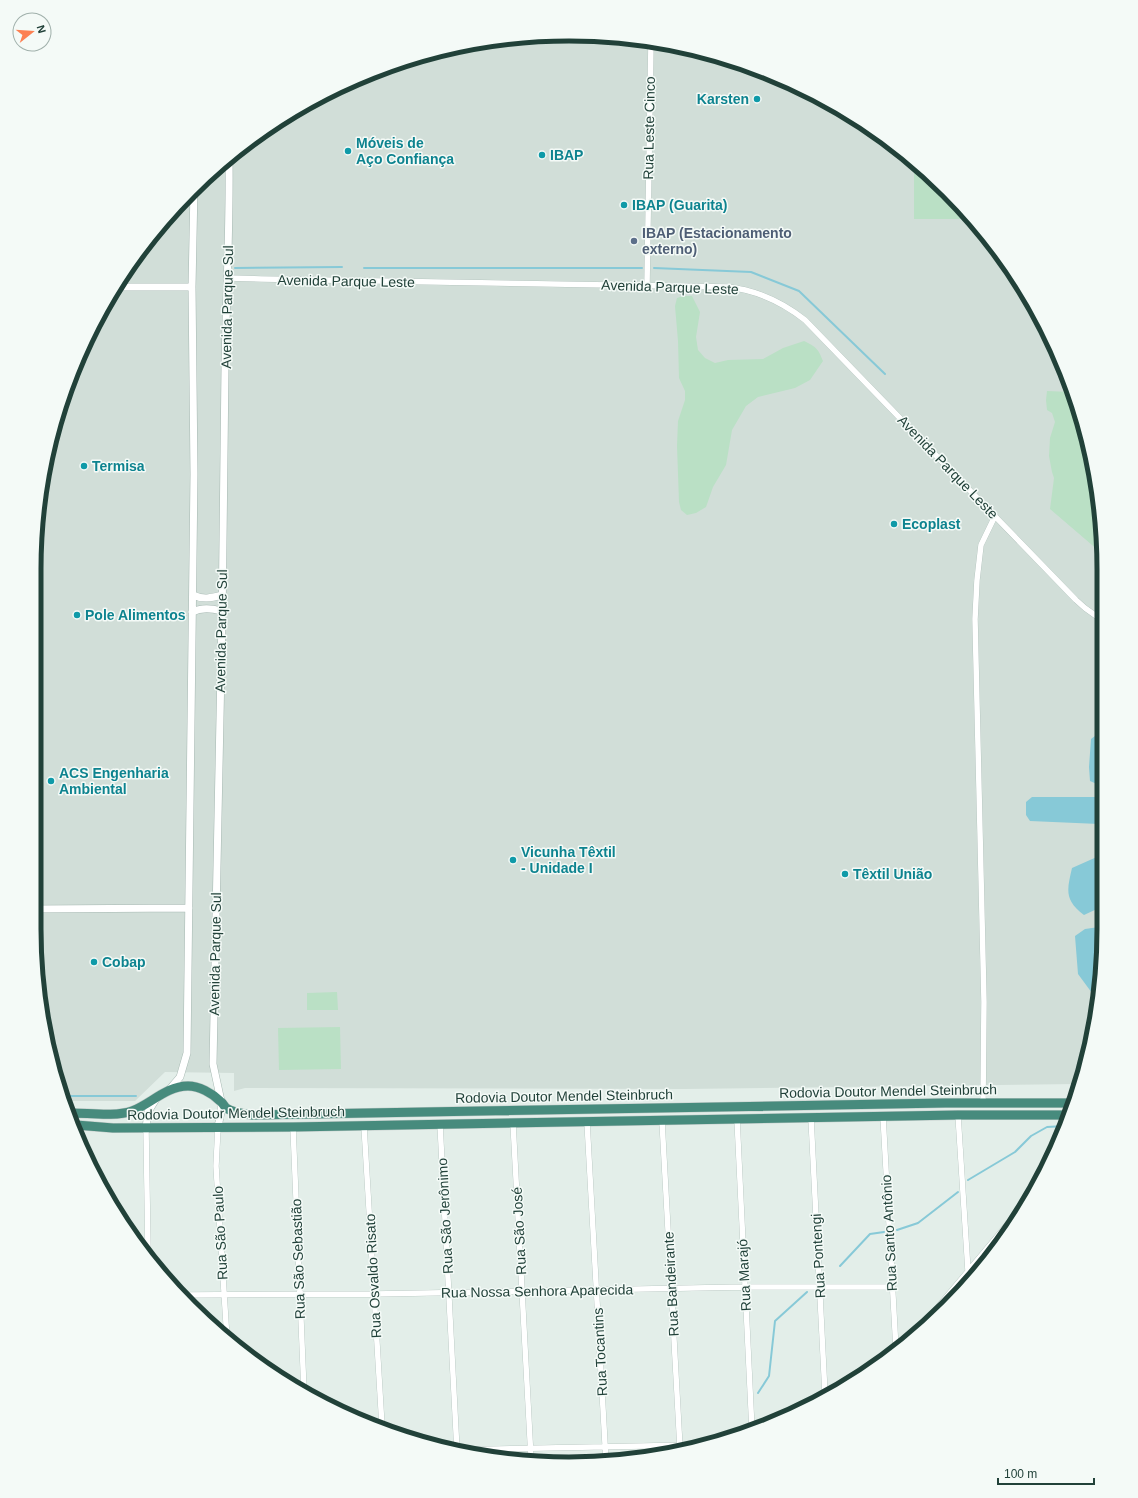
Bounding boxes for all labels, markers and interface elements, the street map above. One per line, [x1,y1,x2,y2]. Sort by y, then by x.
north arrow [12,12,52,52]
text: N [35,24,48,35]
street label: Rua Leste Cinco [640,76,658,180]
place label: Karsten [697,91,749,107]
marker: Karsten [752,94,762,104]
place label: Móveis de Aço Confiança [356,135,454,167]
marker: Móveis de Aço Confiança [343,146,353,156]
place label: IBAP [550,147,583,163]
marker: IBAP [537,150,547,160]
place label: IBAP (Guarita) [632,197,727,213]
marker: IBAP (Guarita) [619,200,629,210]
place label: IBAP (Estacionamento externo) [642,225,792,257]
marker: IBAP (Estacionamento externo) [629,236,639,246]
street label: Avenida Parque Sul [218,245,236,369]
street label: Avenida Parque Leste [277,272,415,290]
street label: Avenida Parque Leste [601,277,739,297]
street label: Avenida Parque Leste [894,412,1002,522]
place label: Termisa [92,458,145,474]
marker: Termisa [79,461,89,471]
place label: Ecoplast [902,516,961,532]
marker: Ecoplast [889,519,899,529]
street label: Avenida Parque Sul [212,569,230,693]
place label: Pole Alimentos [85,607,186,623]
marker: Pole Alimentos [72,610,82,620]
place label: ACS Engenharia Ambiental [59,765,169,797]
marker: ACS Engenharia Ambiental [46,776,56,786]
place label: Vicunha Têxtil - Unidade I [521,844,616,876]
marker: Vicunha Têxtil - Unidade I [508,855,518,865]
place label: Têxtil União [853,866,932,882]
marker: Têxtil União [840,869,850,879]
street label: Avenida Parque Sul [206,892,224,1016]
place label: Cobap [102,954,146,970]
marker: Cobap [89,957,99,967]
street label: Rodovia Doutor Mendel Steinbruch [779,1081,997,1101]
street label: Rodovia Doutor Mendel Steinbruch [455,1086,673,1106]
street label: Rodovia Doutor Mendel Steinbruch [127,1103,345,1123]
street label: Rua São Jerônimo [434,1157,456,1274]
street label: Rua Santo Antônio [878,1174,900,1292]
street label: Rua São Paulo [210,1185,230,1280]
street label: Rua São José [509,1186,529,1275]
street label: Rua São Sebastião [288,1198,308,1320]
street label: Rua Osvaldo Risato [362,1213,384,1339]
street label: Rua Pontengi [808,1213,828,1299]
street label: Rua Bandeirante [660,1231,682,1337]
street label: Rua Marajó [734,1238,754,1312]
street label: Rua Nossa Senhora Aparecida [441,1281,633,1301]
street label: Rua Tocantins [590,1307,610,1397]
scale bar [998,1460,1094,1486]
text: 100 m [1004,1467,1037,1481]

